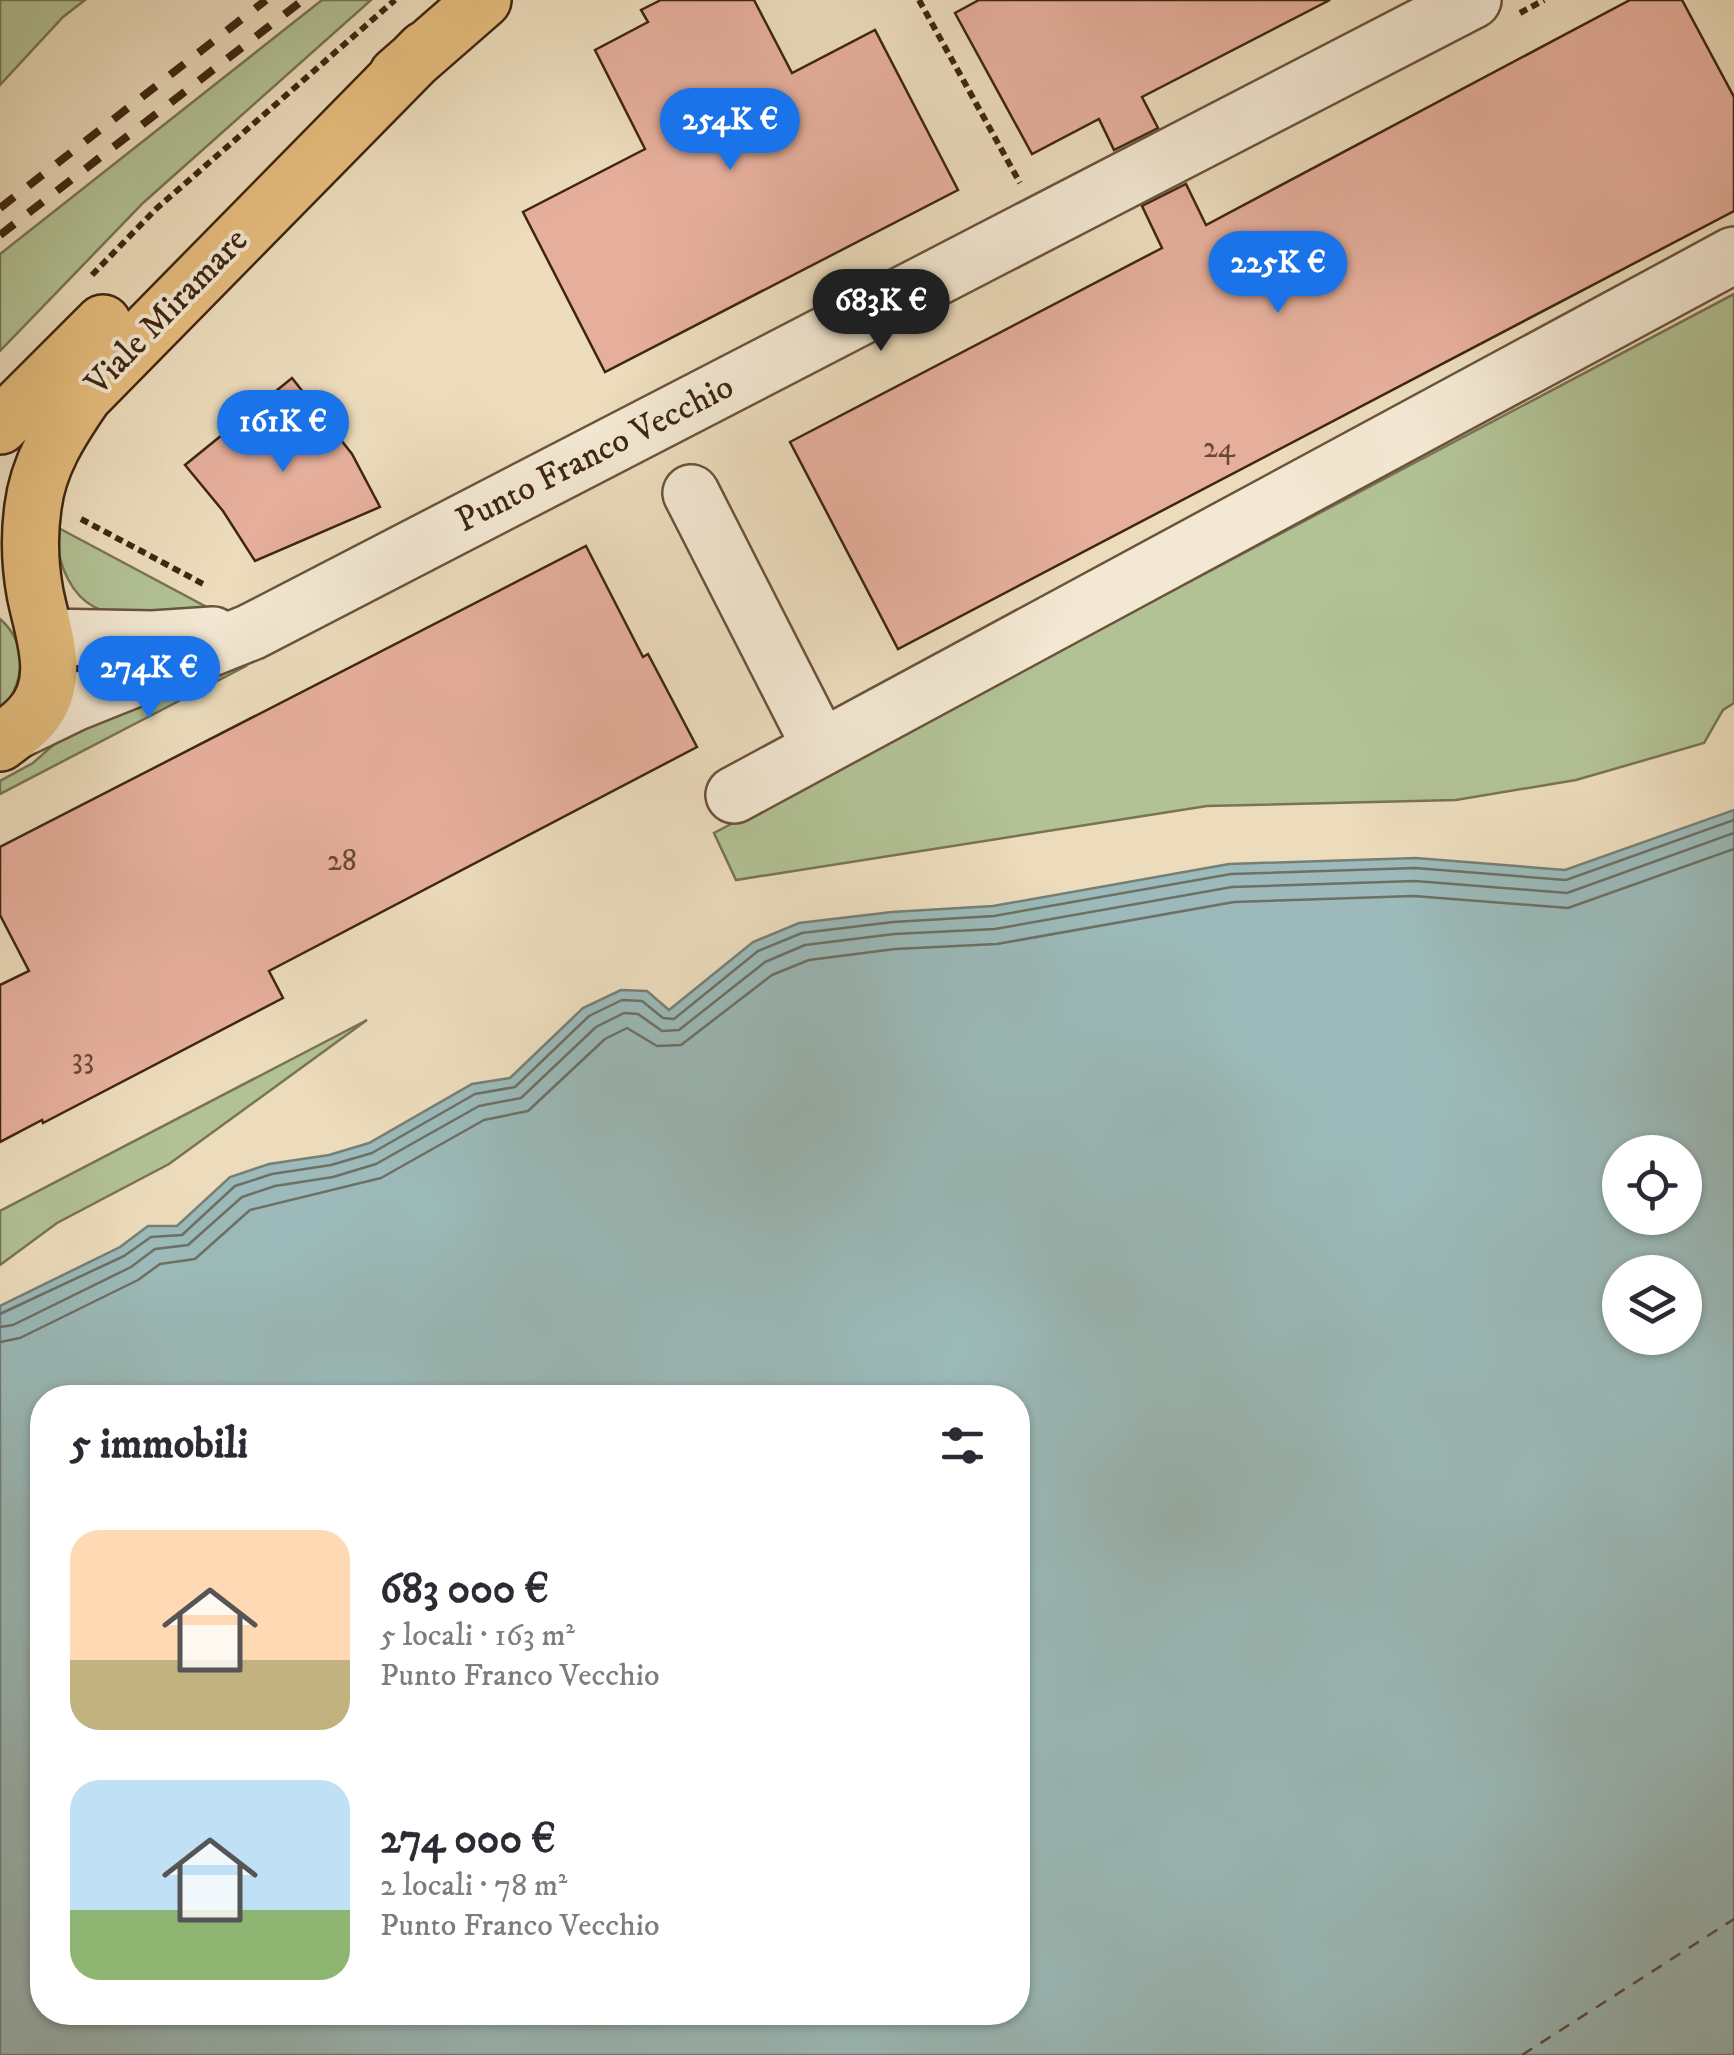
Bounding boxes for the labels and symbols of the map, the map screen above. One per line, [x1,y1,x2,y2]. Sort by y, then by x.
pin: 254K € [649,88,811,173]
street label: Viale Miramare [76,219,258,406]
pin: 225K € [1197,231,1359,316]
pin: 683K € [800,269,962,354]
street label: Punto Franco Vecchio [449,365,741,543]
pin: 161K € [202,390,364,475]
house number: 24 [1203,430,1236,467]
pin: 274K € [68,636,230,721]
house number: 28 [327,843,357,880]
house number: 33 [72,1041,94,1078]

